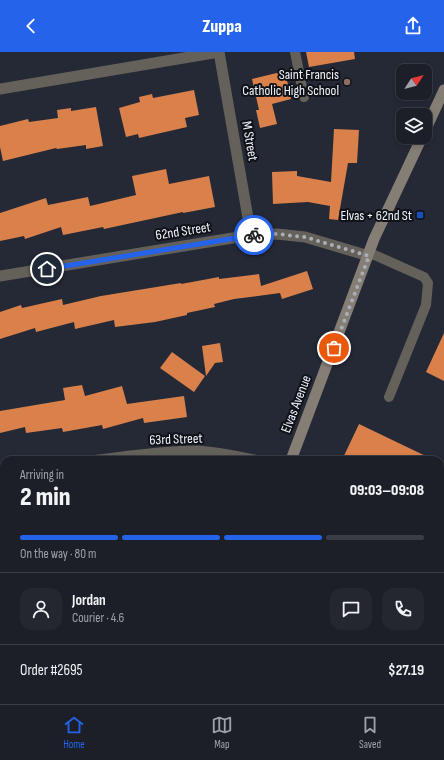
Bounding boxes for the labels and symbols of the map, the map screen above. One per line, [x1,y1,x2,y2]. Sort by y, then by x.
north arrow [396,64,432,100]
place label: Saint Francis Catholic High School [242,66,339,99]
marker: Saint Francis Catholic High School [342,77,352,87]
street label: M Street [238,120,262,162]
place label: Elvas + 62nd St [340,207,412,224]
marker: Elvas + 62nd St [415,210,425,220]
courier [234,215,274,255]
street label: 62nd Street [154,218,212,244]
pin [30,252,64,286]
pin [317,331,351,365]
street label: Elvas Avenue [277,373,315,435]
street label: 63rd Street [149,430,203,448]

